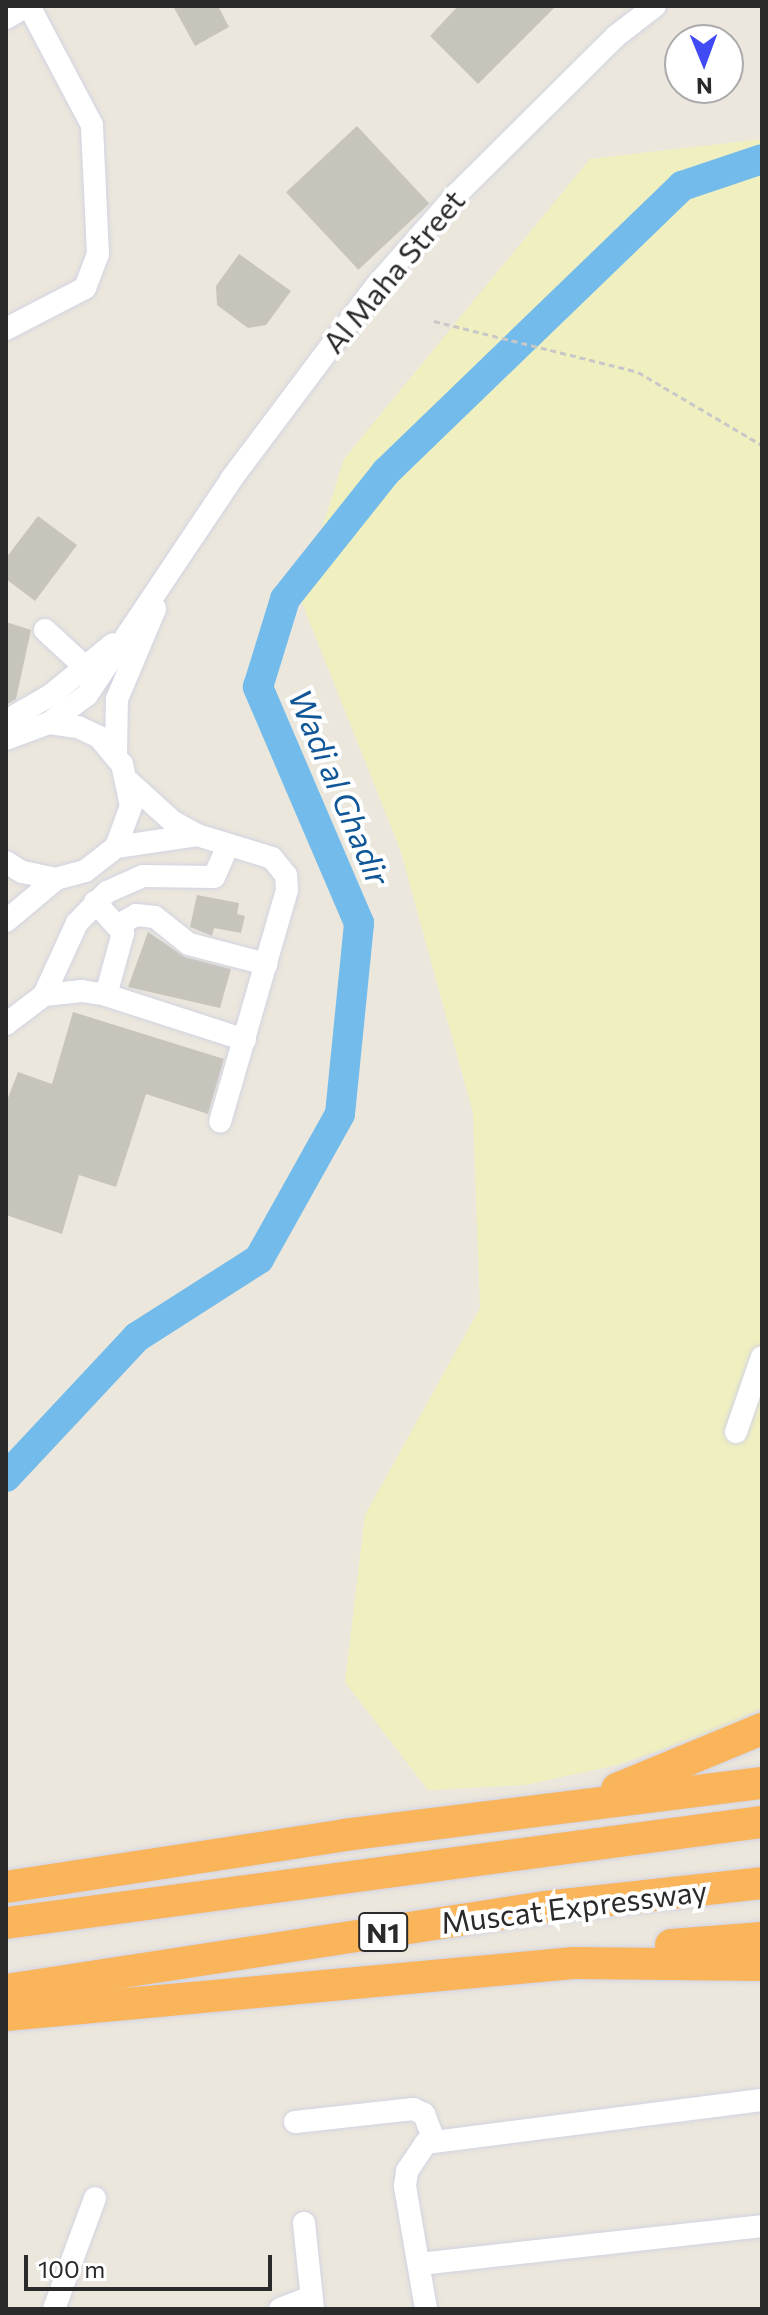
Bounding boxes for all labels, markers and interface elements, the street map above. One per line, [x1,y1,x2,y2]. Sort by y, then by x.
north arrow [664,24,744,104]
text: N [696,73,713,100]
street label: Al Maha Street [314,182,472,360]
water label: Wadi al Ghadir [281,683,399,891]
street label: Muscat Expressway [439,1872,709,1940]
road number: N1 [357,1908,409,1956]
scale bar [28,2239,276,2289]
text: 100 m [38,2254,105,2283]

